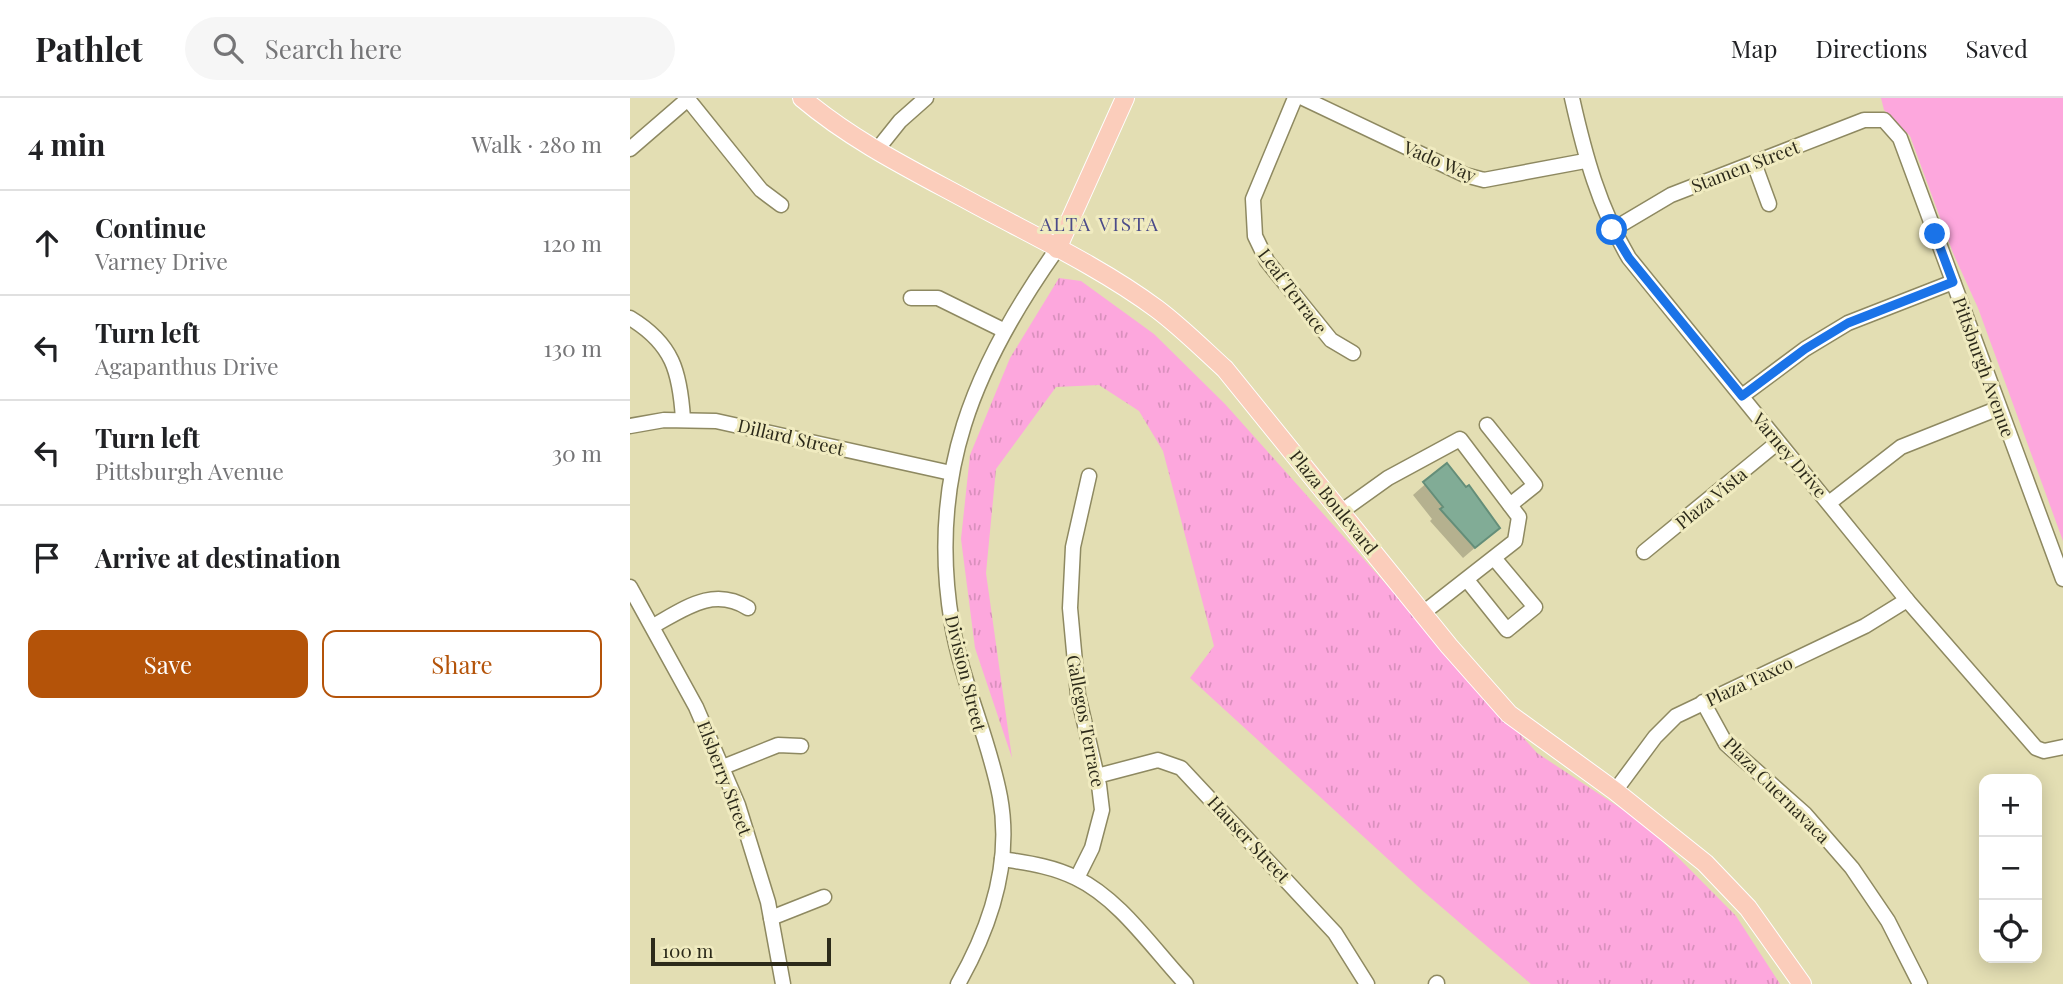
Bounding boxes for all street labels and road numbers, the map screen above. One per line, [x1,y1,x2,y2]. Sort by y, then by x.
street label: Stamen Street [1688,134,1803,198]
street label: Vado Way [1399,135,1480,187]
street label: Leaf Terrace [1253,243,1333,339]
street label: Pittsburgh Avenue [1947,293,2021,441]
street label: Varney Drive [1747,407,1833,503]
street label: Dillard Street [735,413,847,461]
street label: Plaza Boulevard [1285,445,1384,560]
street label: Plaza Vista [1670,462,1752,534]
street label: Division Street [940,612,992,734]
street label: Plaza Taxco [1702,650,1797,712]
street label: Gallegos Terrace [1061,653,1111,789]
street label: Elsberry Street [692,717,758,839]
street label: Plaza Cuernavaca [1719,732,1835,848]
street label: Hauser Street [1203,790,1296,888]

